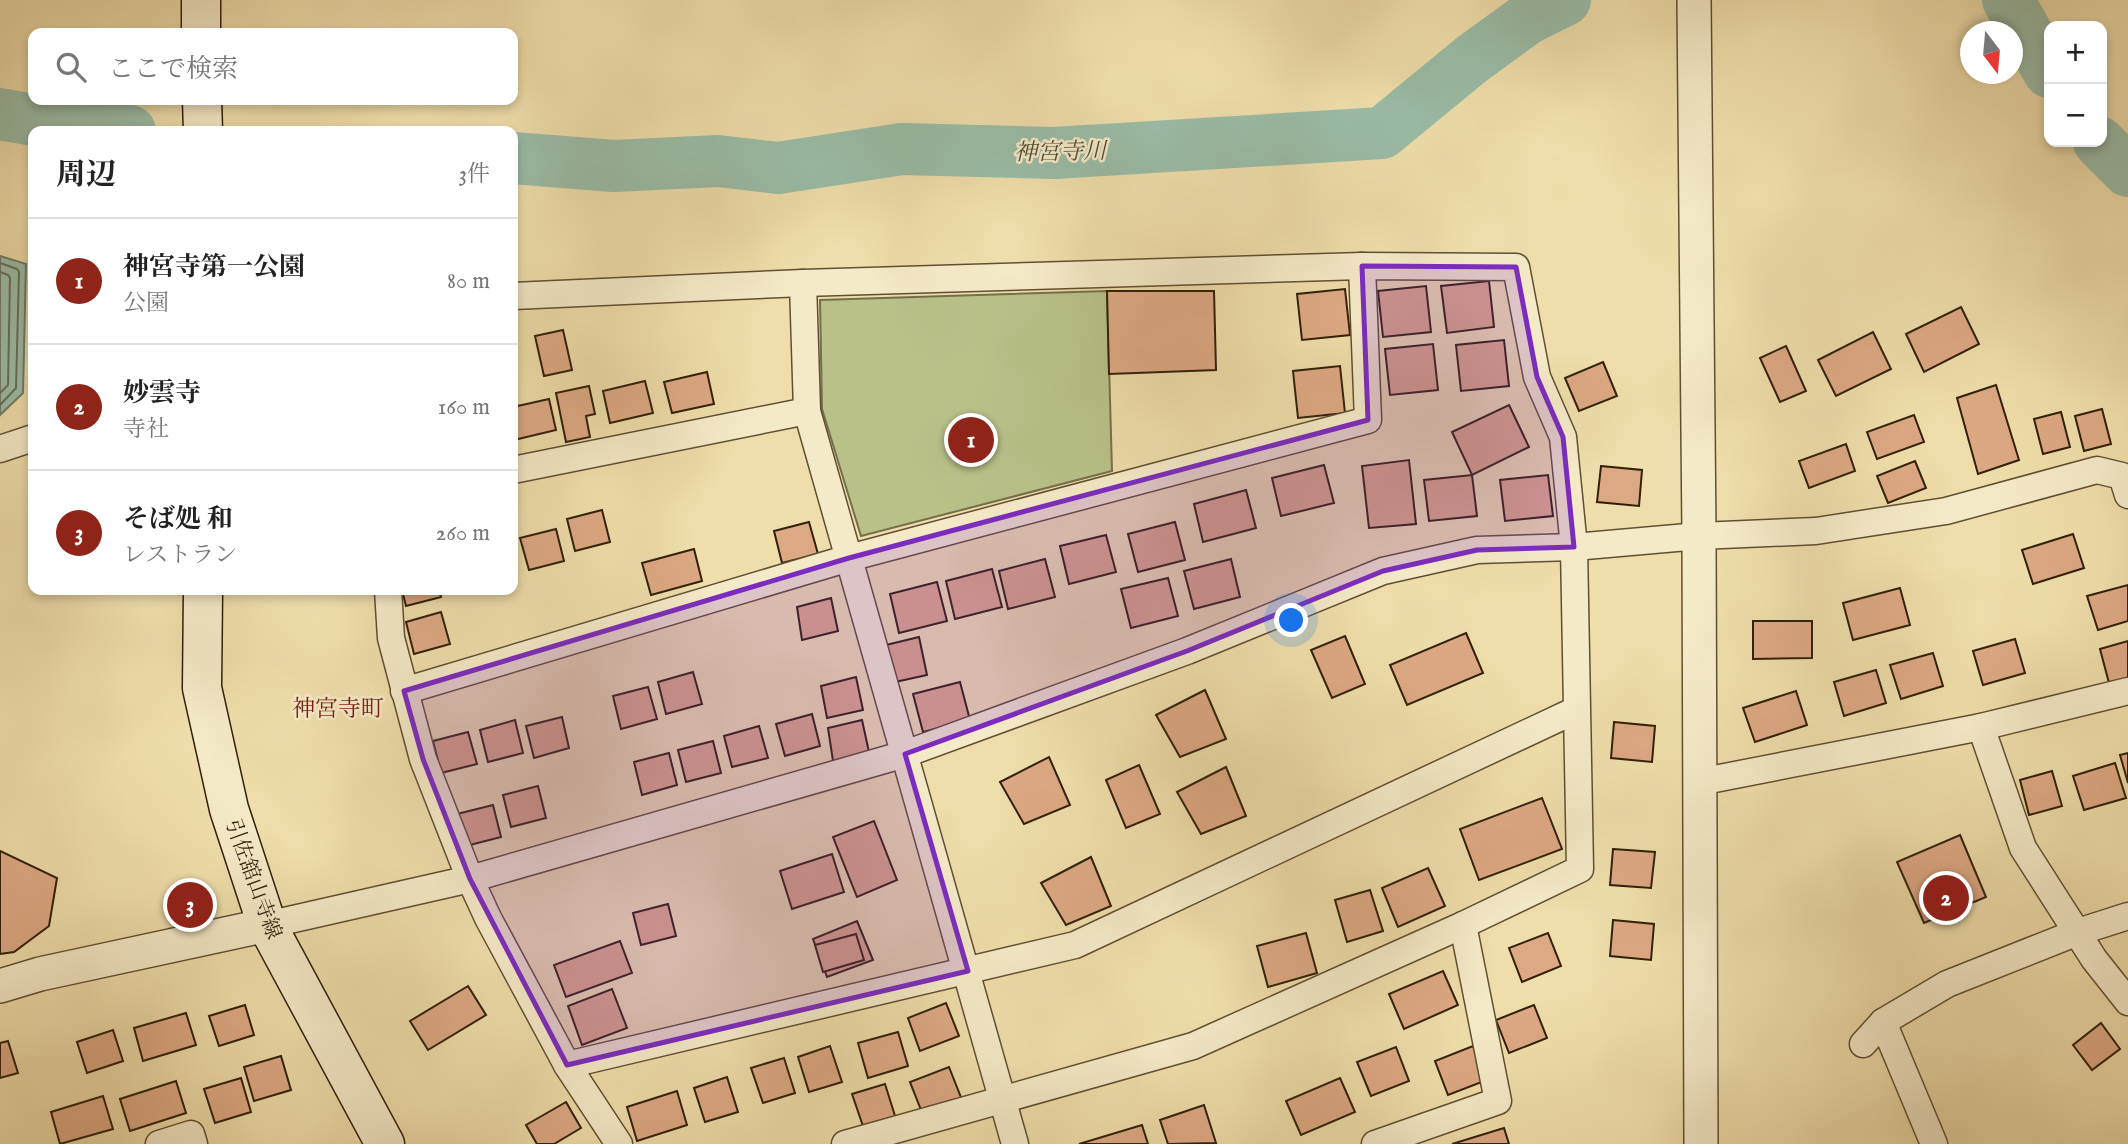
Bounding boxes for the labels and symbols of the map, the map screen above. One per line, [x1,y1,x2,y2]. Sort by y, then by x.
north arrow [1960,21,2023,84]
water label: 神宮寺川 [1014,137,1109,168]
pin: 1 [948,414,994,466]
your location [1274,603,1308,637]
district label: 神宮寺町 [292,695,384,724]
street label: 引佐舘山寺線 [218,816,287,943]
pin: 2 [1923,872,1969,924]
pin: 3 [167,879,213,931]

